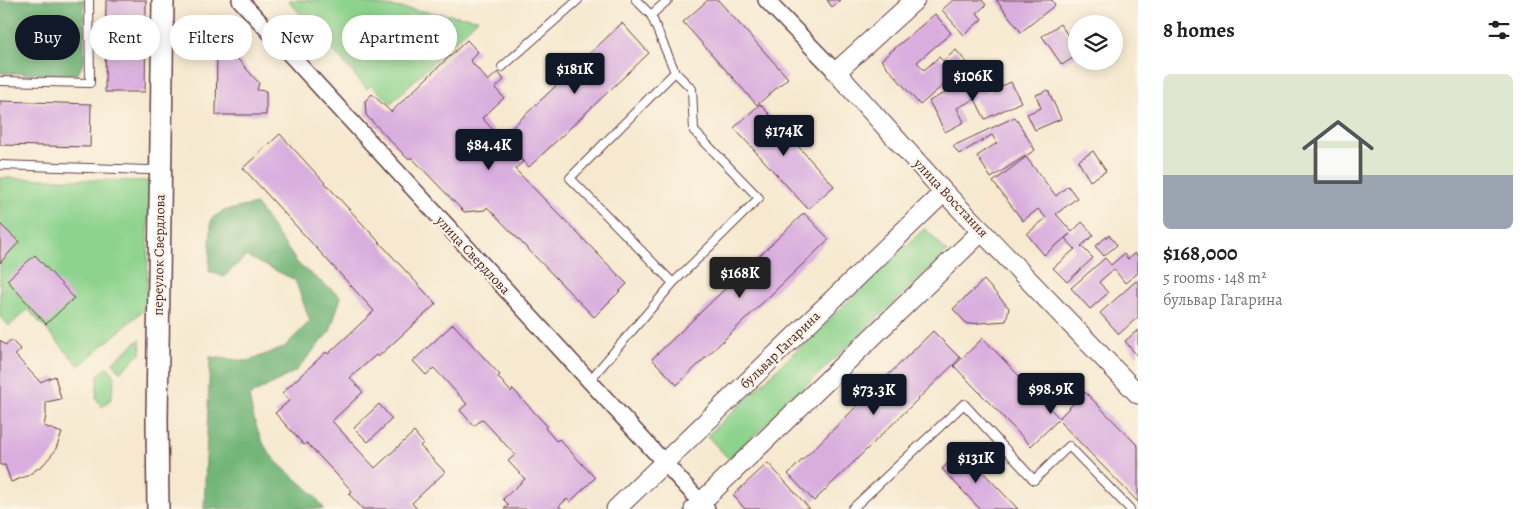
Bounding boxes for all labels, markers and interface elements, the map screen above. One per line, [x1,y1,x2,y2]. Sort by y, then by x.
chip: Buy [15,15,80,60]
chip: Rent [90,15,160,60]
chip: Filters [170,15,252,60]
chip: New [262,15,332,60]
chip: Apartment [342,15,457,60]
map controls [1068,15,1123,70]
button: layers [1068,15,1123,70]
text: 8 homes [1163,16,1235,44]
icon: filters [1485,16,1513,44]
pin: $181K [540,52,610,95]
text: $181K [556,58,594,80]
pin: $106K [938,59,1008,102]
text: $106K [953,65,993,87]
icon: home [1293,107,1383,197]
pin: $174K [749,114,819,157]
text: $174K [765,120,803,142]
pin: $84.4K [448,128,530,171]
text: $84.4K [466,134,512,156]
street label: улица Восстания [909,154,993,242]
street label: переулок Свердлова [148,194,170,316]
street label: улица Свердлова [431,211,515,299]
text: $168,000 [1163,239,1238,267]
pin: $168K [705,256,775,299]
text: $168K [721,262,759,284]
text: 5 rooms · 148 m² [1163,267,1266,289]
text: бульвар Гагарина [1163,289,1283,311]
street label: бульвар Гагарина [736,306,825,393]
pin: $98.9K [1010,372,1092,415]
pin: $73.3K [833,374,915,416]
text: $98.9K [1029,378,1073,400]
text: $73.3K [853,379,895,401]
pin: $131K [941,442,1011,484]
text: $131K [958,447,994,469]

